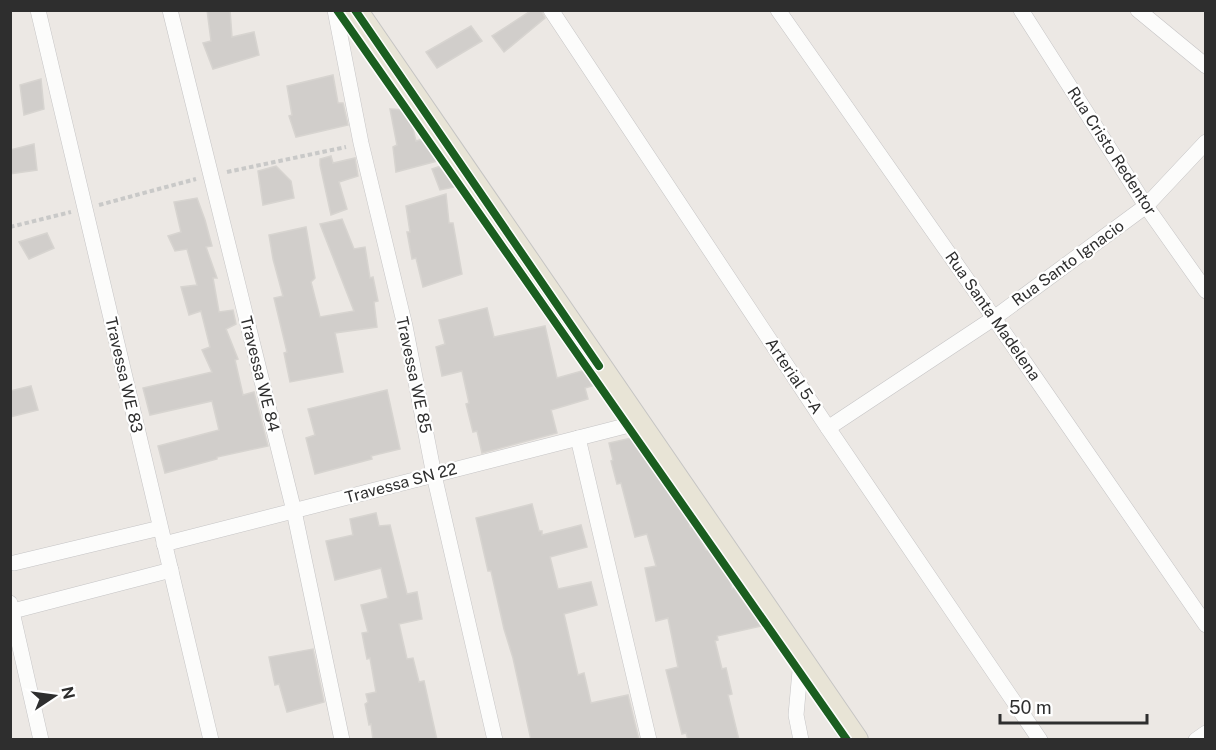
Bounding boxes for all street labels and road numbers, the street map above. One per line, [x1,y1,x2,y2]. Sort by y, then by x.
street label: Rua Cristo Redentor [1063,83,1161,219]
street label: Rua Santo Ignacio [1008,216,1128,310]
street label: Rua Santa Madelena [941,248,1045,384]
street label: Travessa WE 84 [236,314,284,434]
street label: Travessa WE 83 [101,315,147,435]
street label: Travessa WE 85 [392,315,436,435]
street label: Arterial 5-A [762,334,826,418]
street label: Travessa SN 22 [343,459,459,507]

